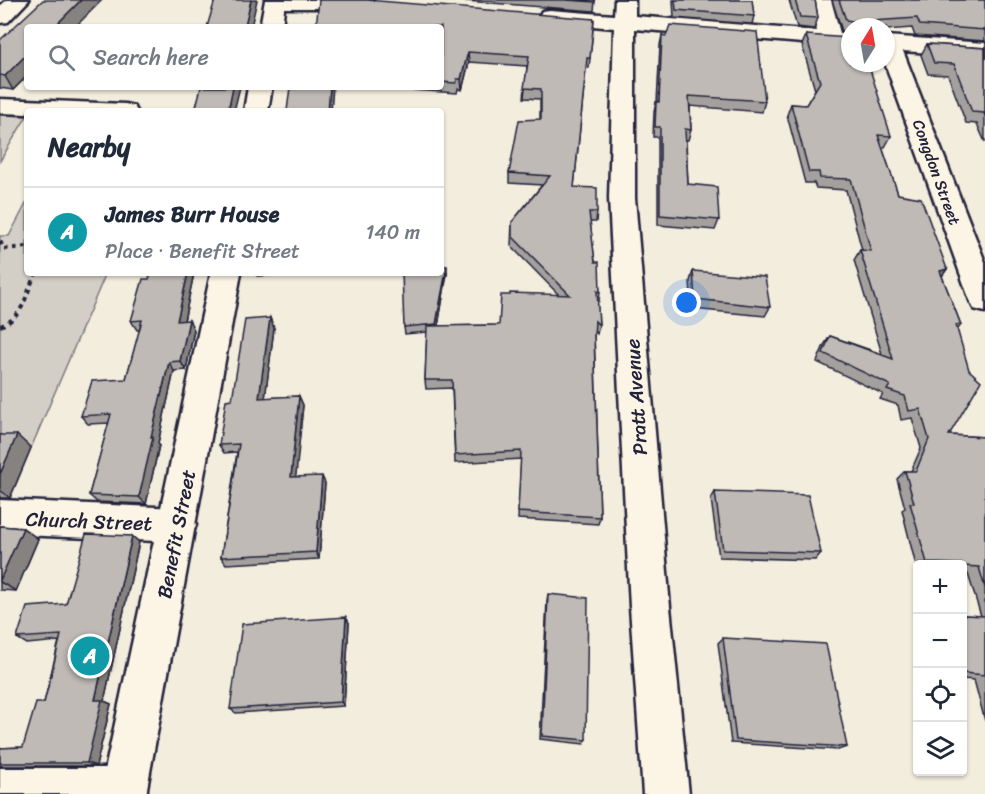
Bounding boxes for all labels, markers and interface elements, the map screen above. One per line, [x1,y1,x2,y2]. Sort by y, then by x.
north arrow [841,18,895,72]
search box [24,24,444,90]
text: Search here [93,38,209,77]
icon: search [45,41,78,74]
street label: Congdon Street [904,115,969,229]
text: Nearby [48,124,130,170]
text: James Burr House [105,195,279,234]
text: A [61,215,74,250]
text: 140 m [366,215,420,250]
text: Place · Benefit Street [105,234,300,269]
your location [672,288,701,317]
street label: Pratt Avenue [615,338,658,456]
street label: Benefit Street [147,466,206,602]
street label: Church Street [25,502,153,541]
map controls [913,560,967,776]
button: + [913,560,967,614]
button: − [913,614,967,668]
pin: A [70,634,110,678]
button: locate [913,668,967,722]
button: layers [913,722,967,776]

